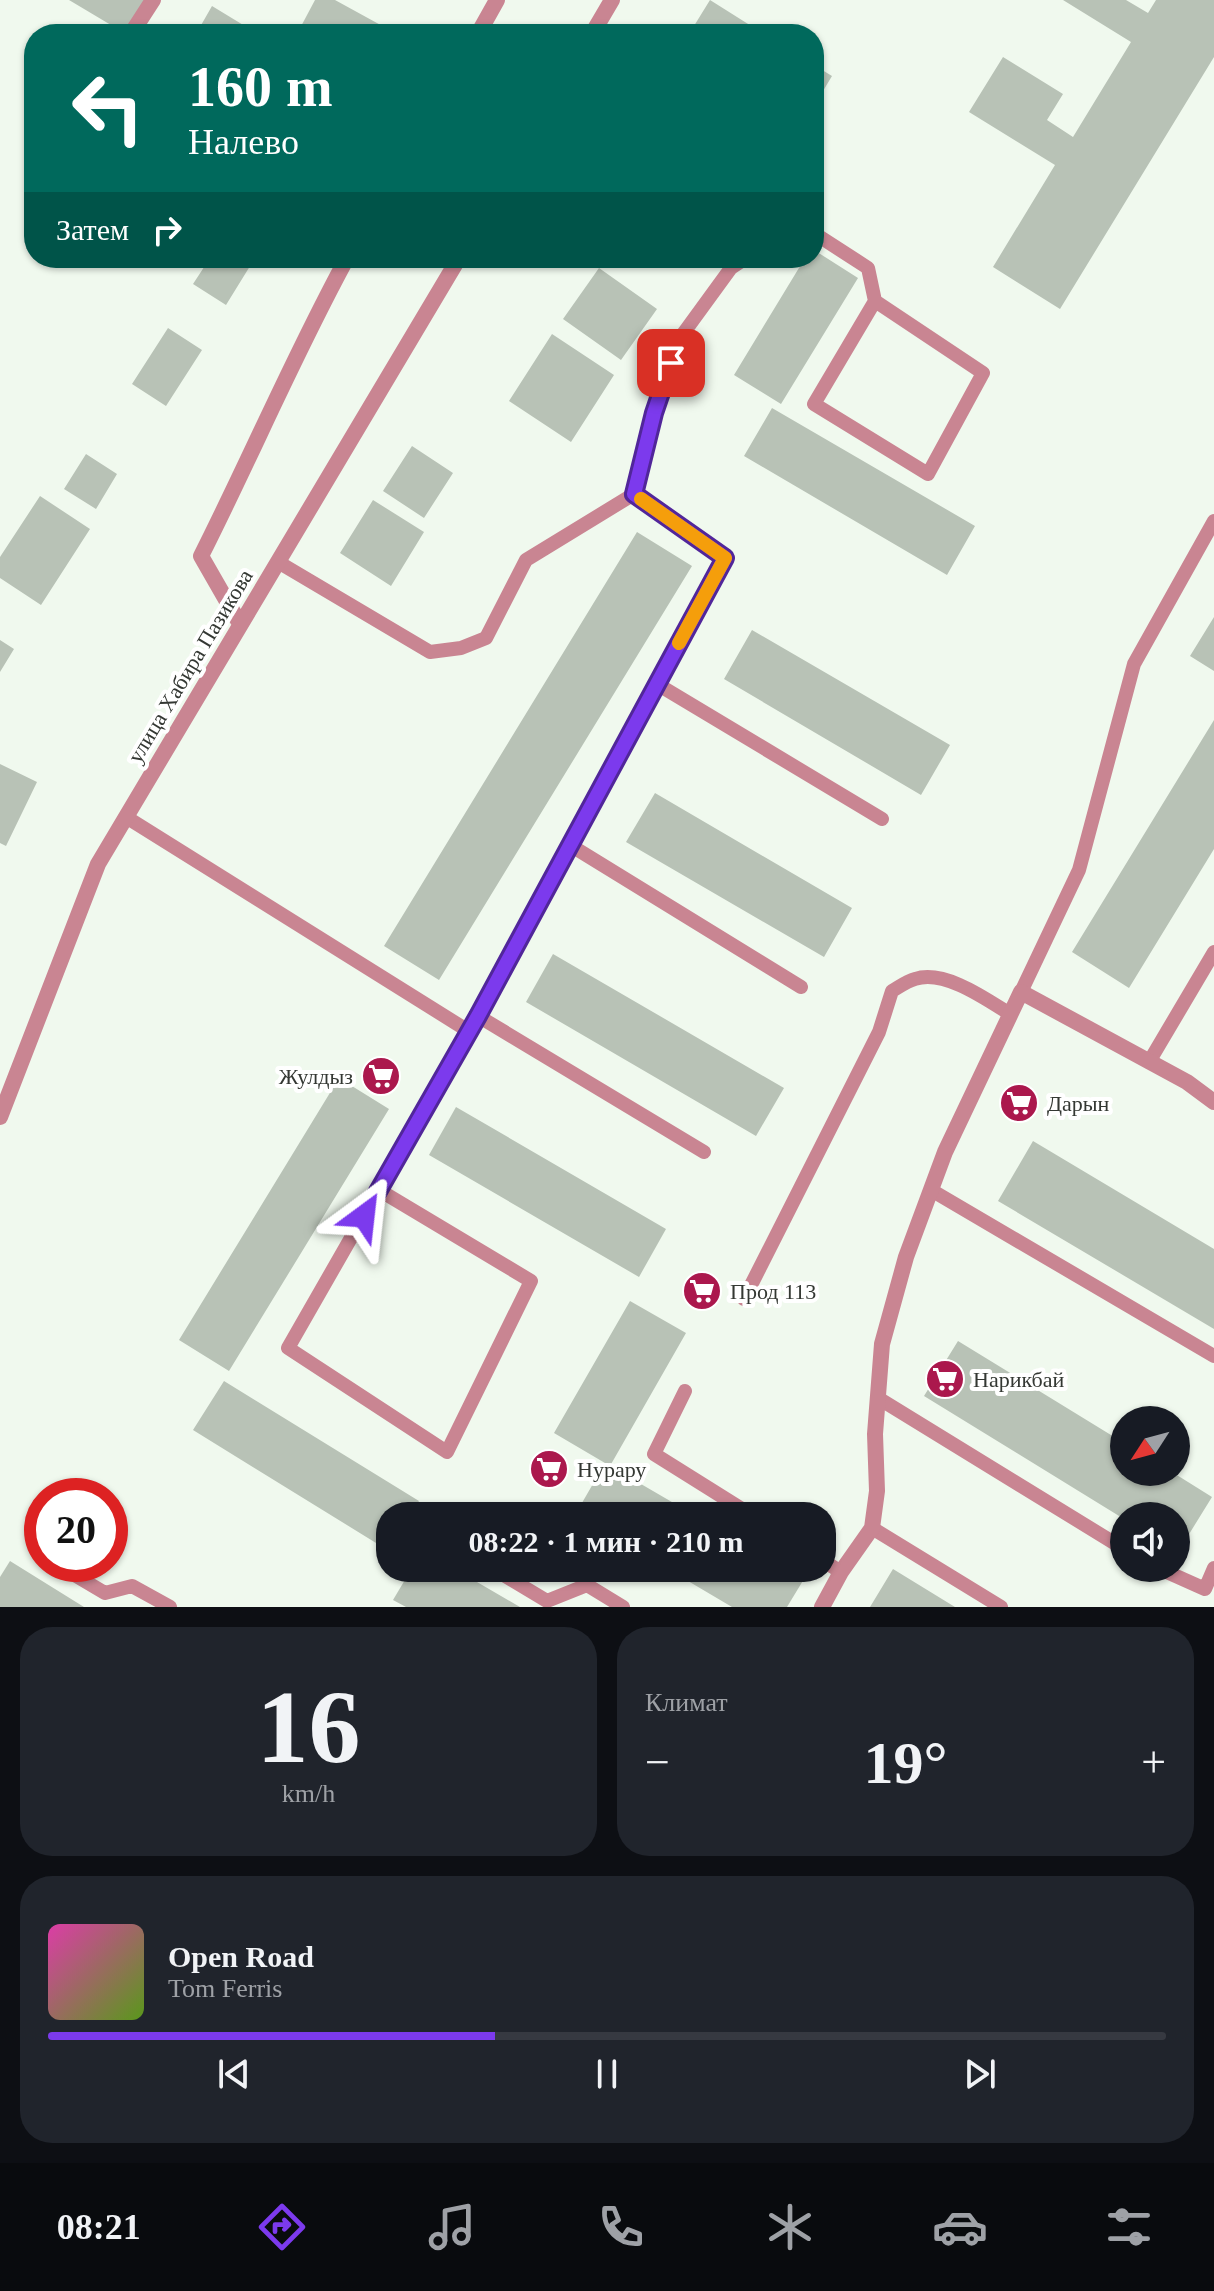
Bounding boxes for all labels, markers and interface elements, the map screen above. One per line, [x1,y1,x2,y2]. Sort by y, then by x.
icon: left [56,56,160,160]
text: 160 m [188,56,333,118]
text: Налево [188,122,299,162]
icon: right [145,208,189,252]
text: Затем [56,213,129,246]
pin [637,329,705,397]
icon: arrive [649,341,693,385]
street label: улица Хабира Пазикова [122,565,258,767]
supermarket icon: Жулдыз [360,1055,402,1097]
place label: Жулдыз [279,1064,353,1089]
supermarket icon: Дарын [998,1082,1040,1124]
place label: Дарын [1047,1091,1110,1116]
position arrow [322,1174,406,1258]
supermarket icon: Прод 113 [681,1270,723,1312]
place label: Прод 113 [730,1279,816,1304]
supermarket icon: Нарикбай [924,1358,966,1400]
place label: Нарикбай [973,1367,1065,1392]
north arrow [1110,1406,1190,1486]
map controls [1110,1406,1190,1582]
supermarket icon: Нурару [528,1448,570,1490]
place label: Нурару [577,1457,646,1482]
speed limit sign: 20 [24,1478,128,1582]
button: sound [1110,1502,1190,1582]
text: 08:22 · 1 мин · 210 m [469,1525,744,1558]
text: 16 [257,1669,361,1784]
text: Климат [645,1688,728,1717]
text: 19° [864,1730,948,1796]
text: − [645,1738,670,1787]
text: + [1141,1738,1166,1787]
text: km/h [282,1779,335,1808]
text: Open Road [168,1940,314,1973]
text: Tom Ferris [168,1974,282,2003]
icon: previous [212,2052,256,2096]
icon: pause [585,2052,629,2096]
icon: next [958,2052,1002,2096]
icon: directions [254,2199,310,2255]
icon: music [424,2199,480,2255]
icon: phone [593,2199,649,2255]
icon: climate [762,2199,818,2255]
icon: car [932,2199,988,2255]
icon: filters [1101,2199,1157,2255]
text: 08:21 [57,2207,141,2247]

